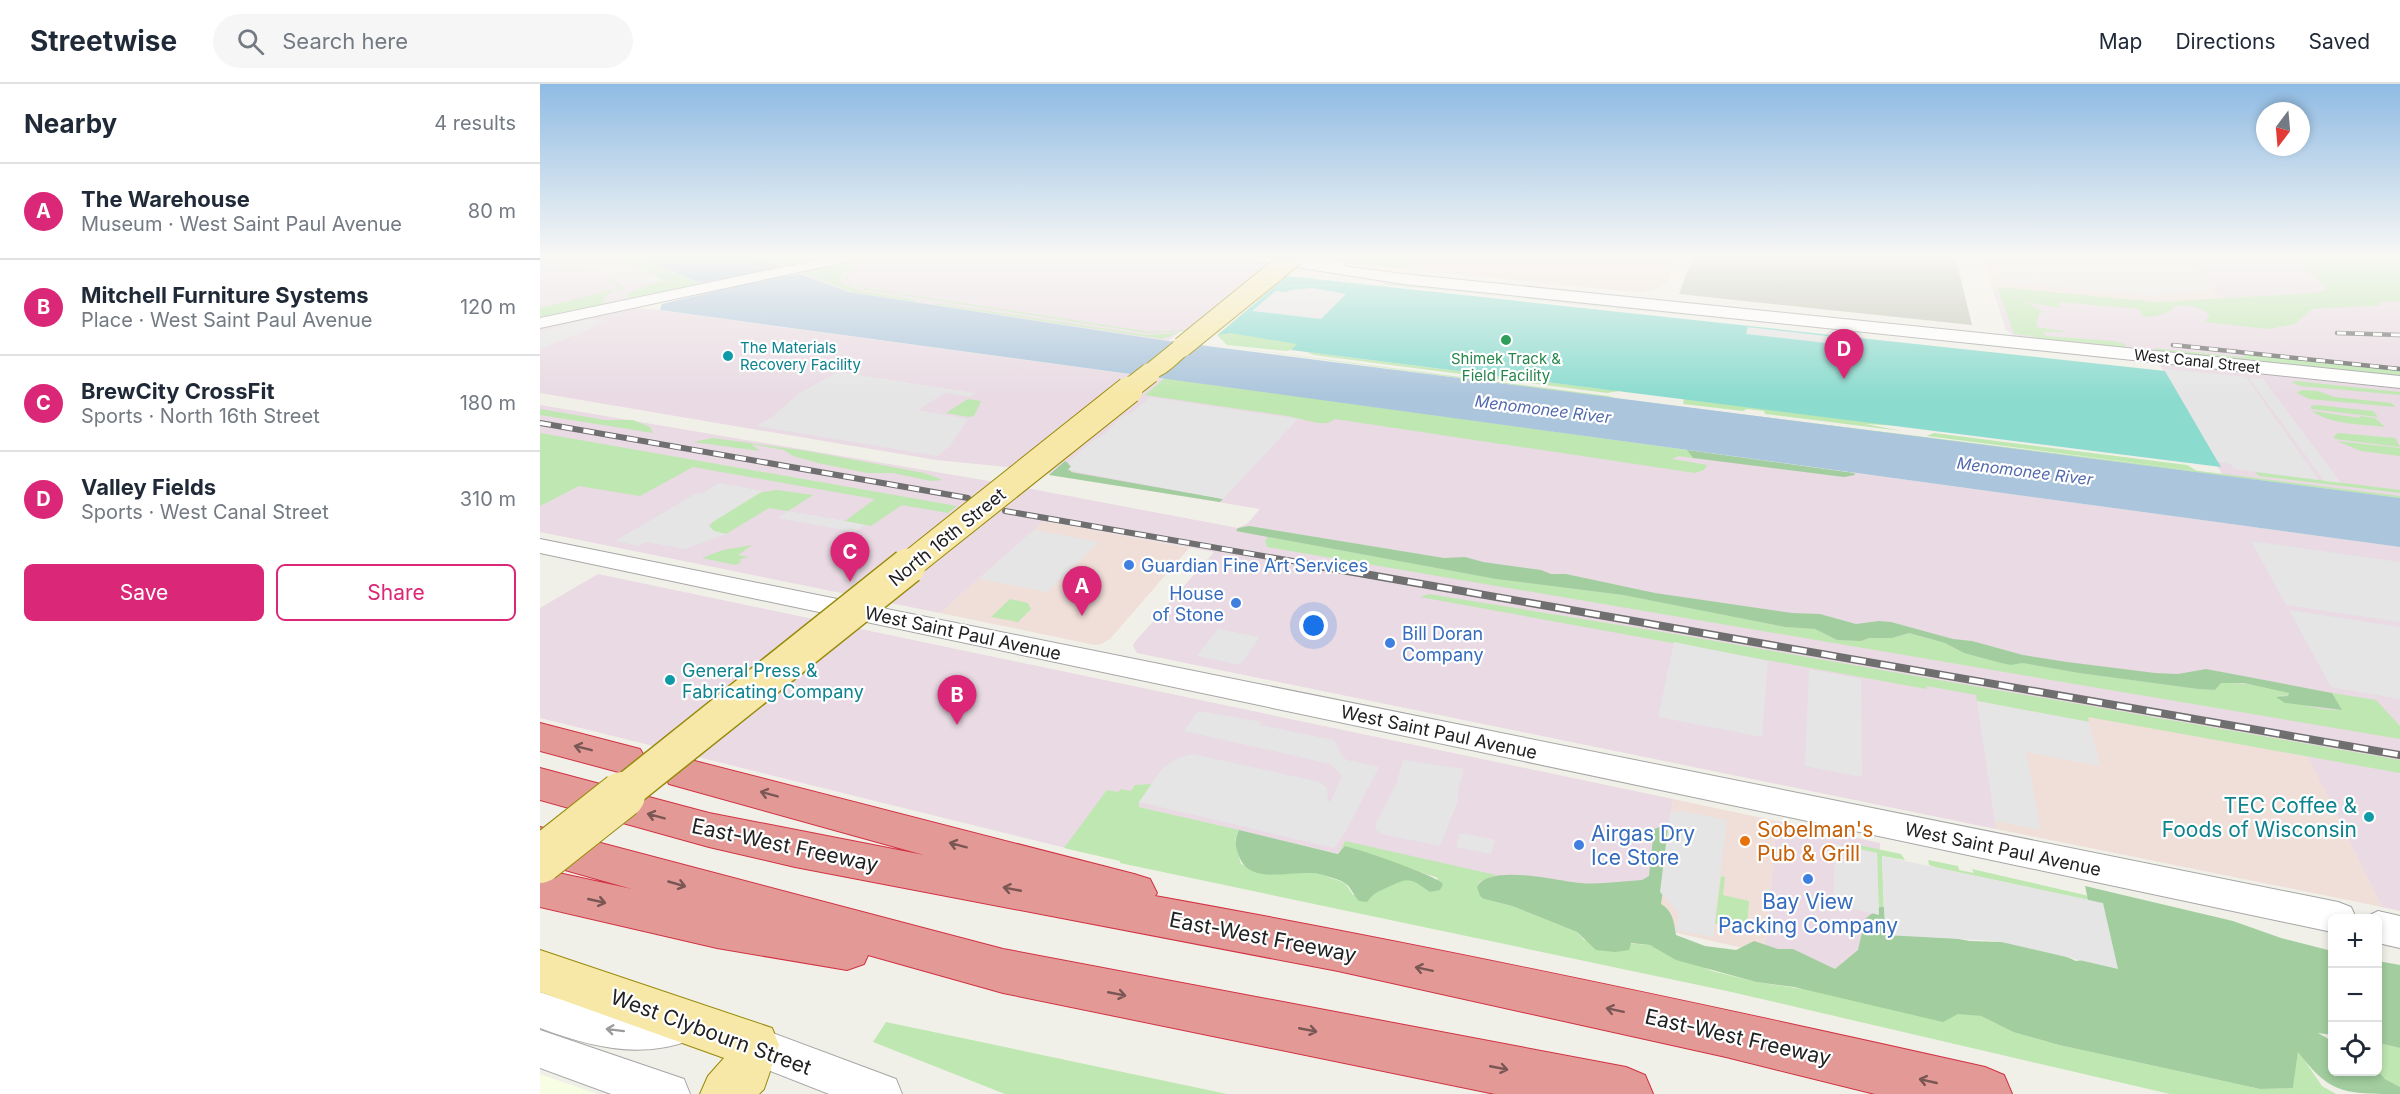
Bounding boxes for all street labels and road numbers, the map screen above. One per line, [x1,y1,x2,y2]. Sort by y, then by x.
street label: West Canal Street [2133,345,2261,377]
street label: North 16th Street [884,484,1010,590]
street label: West Saint Paul Avenue [863,602,1063,664]
street label: West Saint Paul Avenue [1339,701,1539,763]
street label: East-West Freeway [689,813,881,877]
street label: West Saint Paul Avenue [1903,818,2103,880]
street label: East-West Freeway [1167,907,1359,967]
street label: West Clybourn Street [607,984,815,1080]
street label: East-West Freeway [1643,1003,1834,1071]

